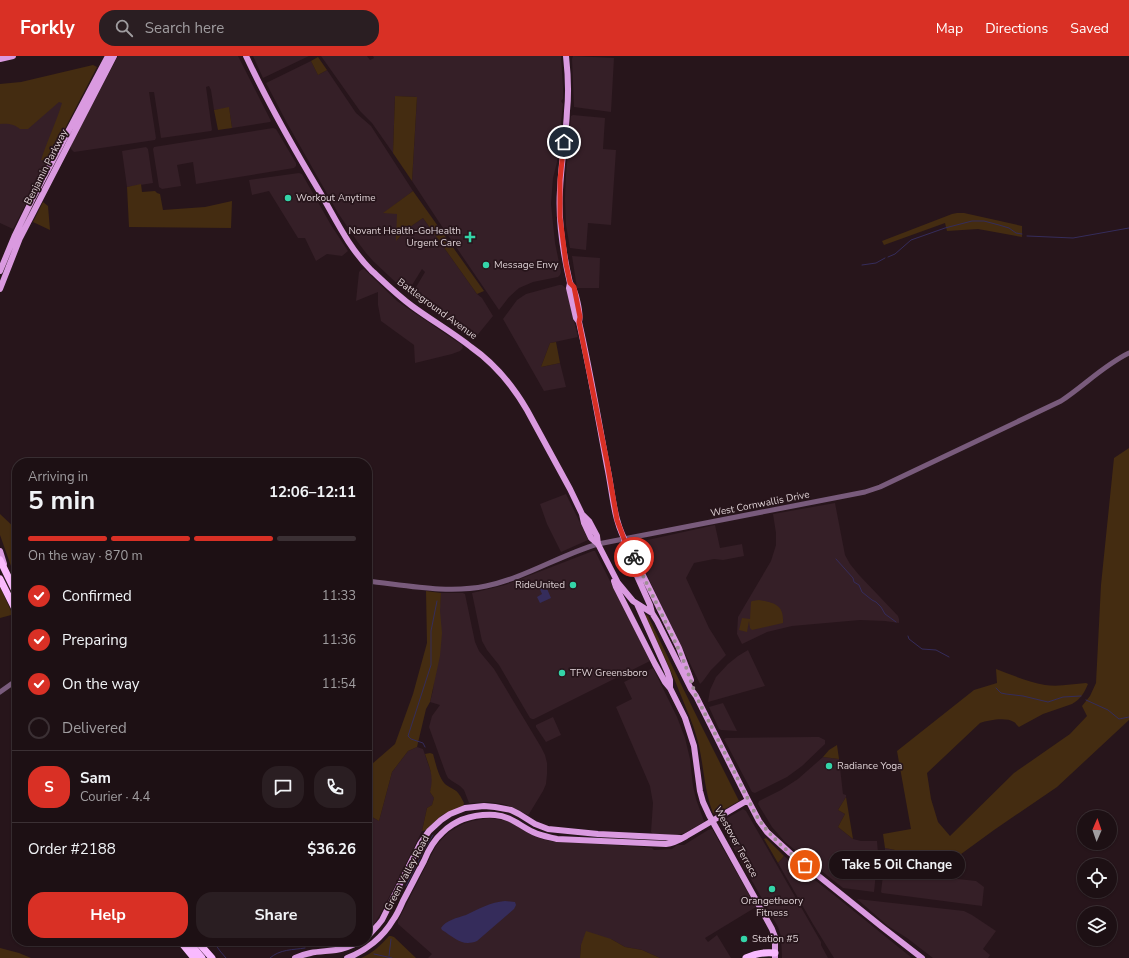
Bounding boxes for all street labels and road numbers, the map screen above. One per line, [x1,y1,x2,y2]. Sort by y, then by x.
street label: Benjamin Parkway [21,126,71,207]
street label: Battleground Avenue [394,275,480,343]
street label: West Cornwallis Drive [709,488,811,520]
street label: Westover Terrace [711,804,761,880]
street label: Green Valley Road [381,833,433,913]

